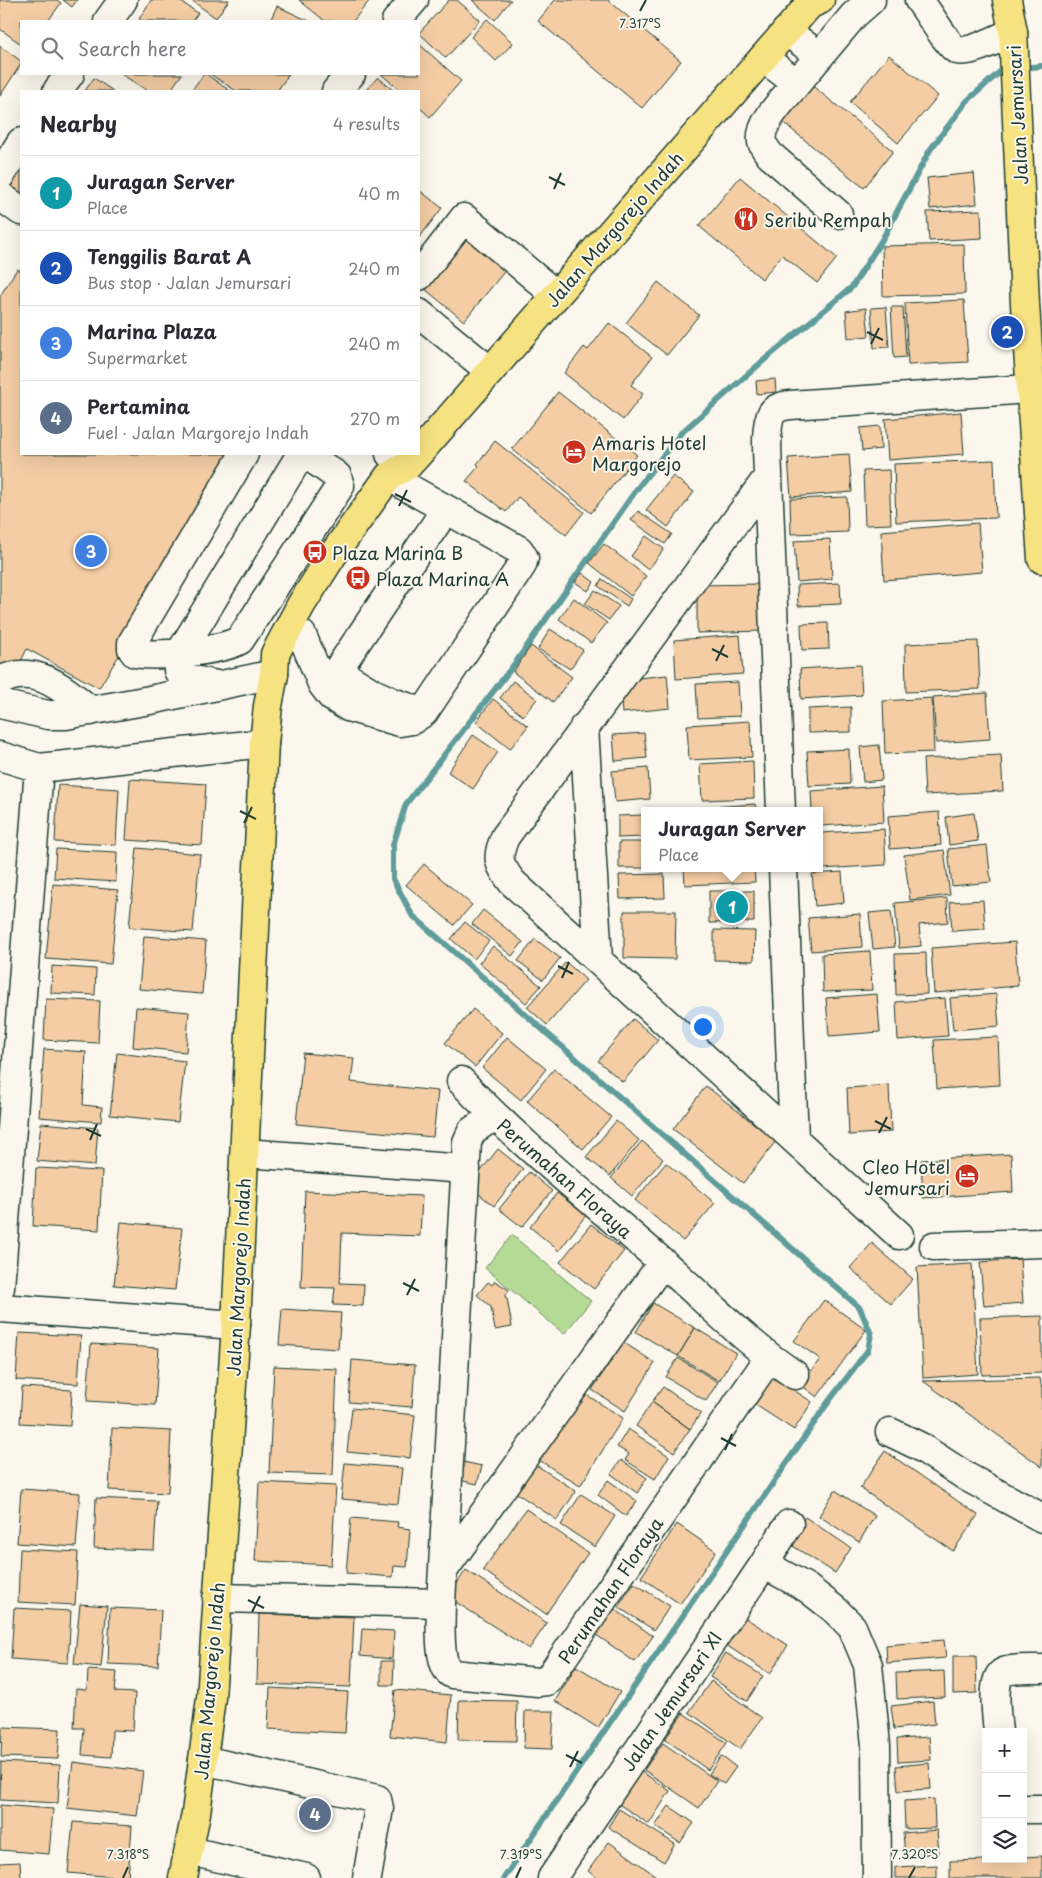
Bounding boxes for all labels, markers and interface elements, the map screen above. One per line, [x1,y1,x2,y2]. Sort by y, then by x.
text: 7.317°S [619,14,661,32]
search box [20,20,420,75]
icon: search [38,34,66,62]
text: Search here [78,34,187,62]
street label: Jalan Jemursari [1000,44,1034,186]
text: Nearby [40,107,117,139]
text: 4 results [333,111,400,135]
street label: Jalan Margorejo Indah [539,145,689,313]
text: Juragan Server [87,167,235,195]
text: 1 [52,181,60,205]
text: 40 m [358,181,400,205]
text: Place [87,195,128,219]
restaurant icon: Seribu Rempah [733,206,759,232]
place label: Seribu Rempah [764,206,892,233]
text: Tenggilis Barat A [87,242,251,270]
text: 2 [50,256,62,280]
text: 240 m [348,256,400,280]
text: Bus stop · Jalan Jemursari [87,270,291,294]
pin: 2 [991,313,1023,351]
text: Marina Plaza [87,317,217,345]
text: 3 [51,331,61,355]
text: 240 m [348,331,400,355]
text: Supermarket [87,345,187,369]
text: Pertamina [87,392,190,420]
text: 4 [51,406,61,430]
text: 270 m [350,406,400,430]
text: Fuel · Jalan Margorejo Indah [87,420,309,444]
place label: Amaris Hotel Margorejo [592,429,706,477]
hotel icon: Amaris Hotel Margorejo [561,439,587,465]
pin: 3 [75,532,107,570]
bus stop icon: Plaza Marina B [302,539,328,565]
place label: Plaza Marina B [332,539,463,566]
bus stop icon: Plaza Marina A [345,565,371,591]
place label: Plaza Marina A [376,565,509,592]
popup [641,807,823,872]
text: Juragan Server [658,814,806,842]
text: Place [658,842,699,866]
pin: 1 [716,888,748,926]
your location [690,1014,716,1040]
street label: Perumahan Floraya [491,1112,639,1245]
place label: Cleo Hotel Jemursari [862,1153,950,1201]
hotel icon: Cleo Hotel Jemursari [954,1163,980,1189]
street label: Jalan Margorejo Indah [219,1177,257,1377]
street label: Perumahan Floraya [551,1511,669,1669]
street label: Jalan Margorejo Indah [187,1581,231,1781]
street label: Jalan Jemursari XI [614,1626,728,1776]
map controls [982,1728,1027,1863]
button: + [982,1728,1027,1773]
button: − [982,1773,1027,1818]
pin: 4 [299,1795,331,1833]
button: layers [982,1818,1027,1863]
text: 7.318°S [107,1845,149,1863]
text: 7.319°S [500,1845,542,1863]
text: 7.320°S [891,1845,939,1863]

